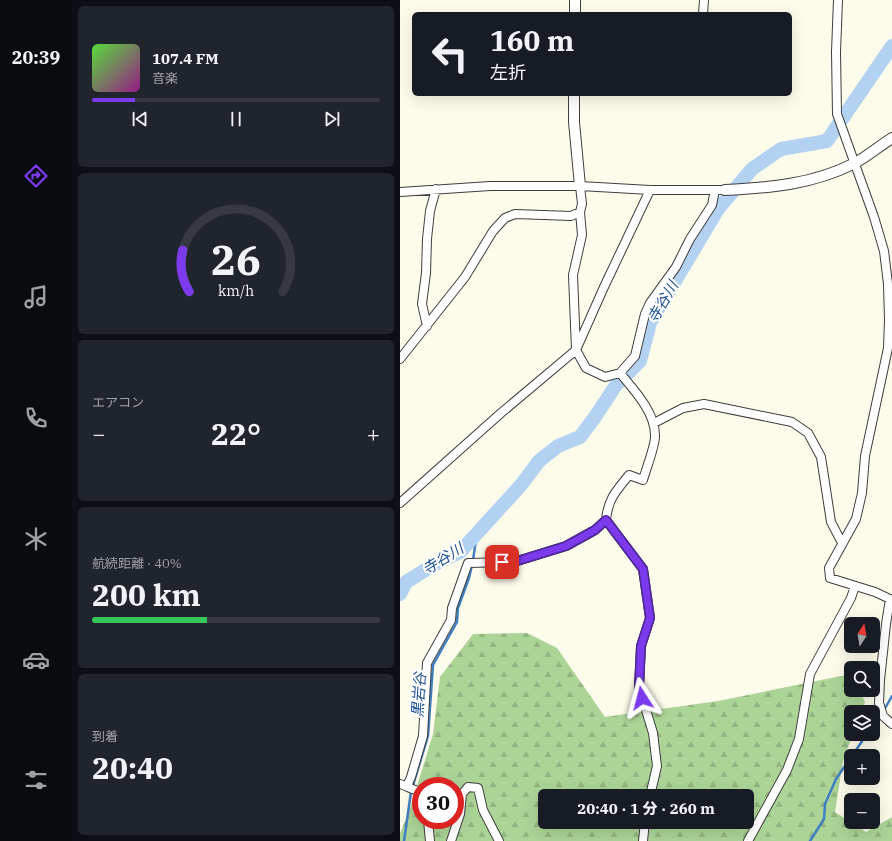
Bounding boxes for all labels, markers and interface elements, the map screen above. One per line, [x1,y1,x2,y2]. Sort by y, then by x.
text: 160 m [490,22,574,59]
icon: left [424,28,476,80]
text: 20:39 [12,46,60,69]
text: 107.4 FM [152,49,219,68]
text: 左折 [490,61,526,84]
text: 音楽 [152,70,178,87]
icon: previous [129,108,151,130]
icon: pause [225,108,247,130]
icon: next [321,108,343,130]
icon: directions [22,162,50,190]
text: 26 [211,231,261,285]
water label: 寺谷川 [643,276,683,326]
text: km/h [218,280,254,299]
icon: music [22,283,50,311]
text: エアコン [92,394,144,411]
icon: phone [22,404,50,432]
text: 22° [211,414,261,453]
text: − [92,419,105,448]
text: + [367,419,380,448]
icon: climate [22,525,50,553]
water label: 寺谷川 [419,538,469,579]
pin [485,545,519,579]
icon: arrive [491,551,513,573]
text: 航続距離 · 40% [92,555,182,572]
text: 200 km [92,575,201,614]
north arrow [844,617,880,653]
map controls [844,617,880,829]
icon: car [22,646,50,674]
button: search [844,661,880,697]
water label: 黒岩谷 [407,670,430,718]
position arrow [621,677,663,719]
button: layers [844,705,880,741]
text: 到着 [92,728,118,745]
text: 20:40 [92,748,173,787]
button: + [844,749,880,785]
icon: filters [22,766,50,794]
speed limit sign: 30 [412,777,464,829]
button: − [844,793,880,829]
text: 20:40 · 1 分 · 260 m [577,799,715,818]

